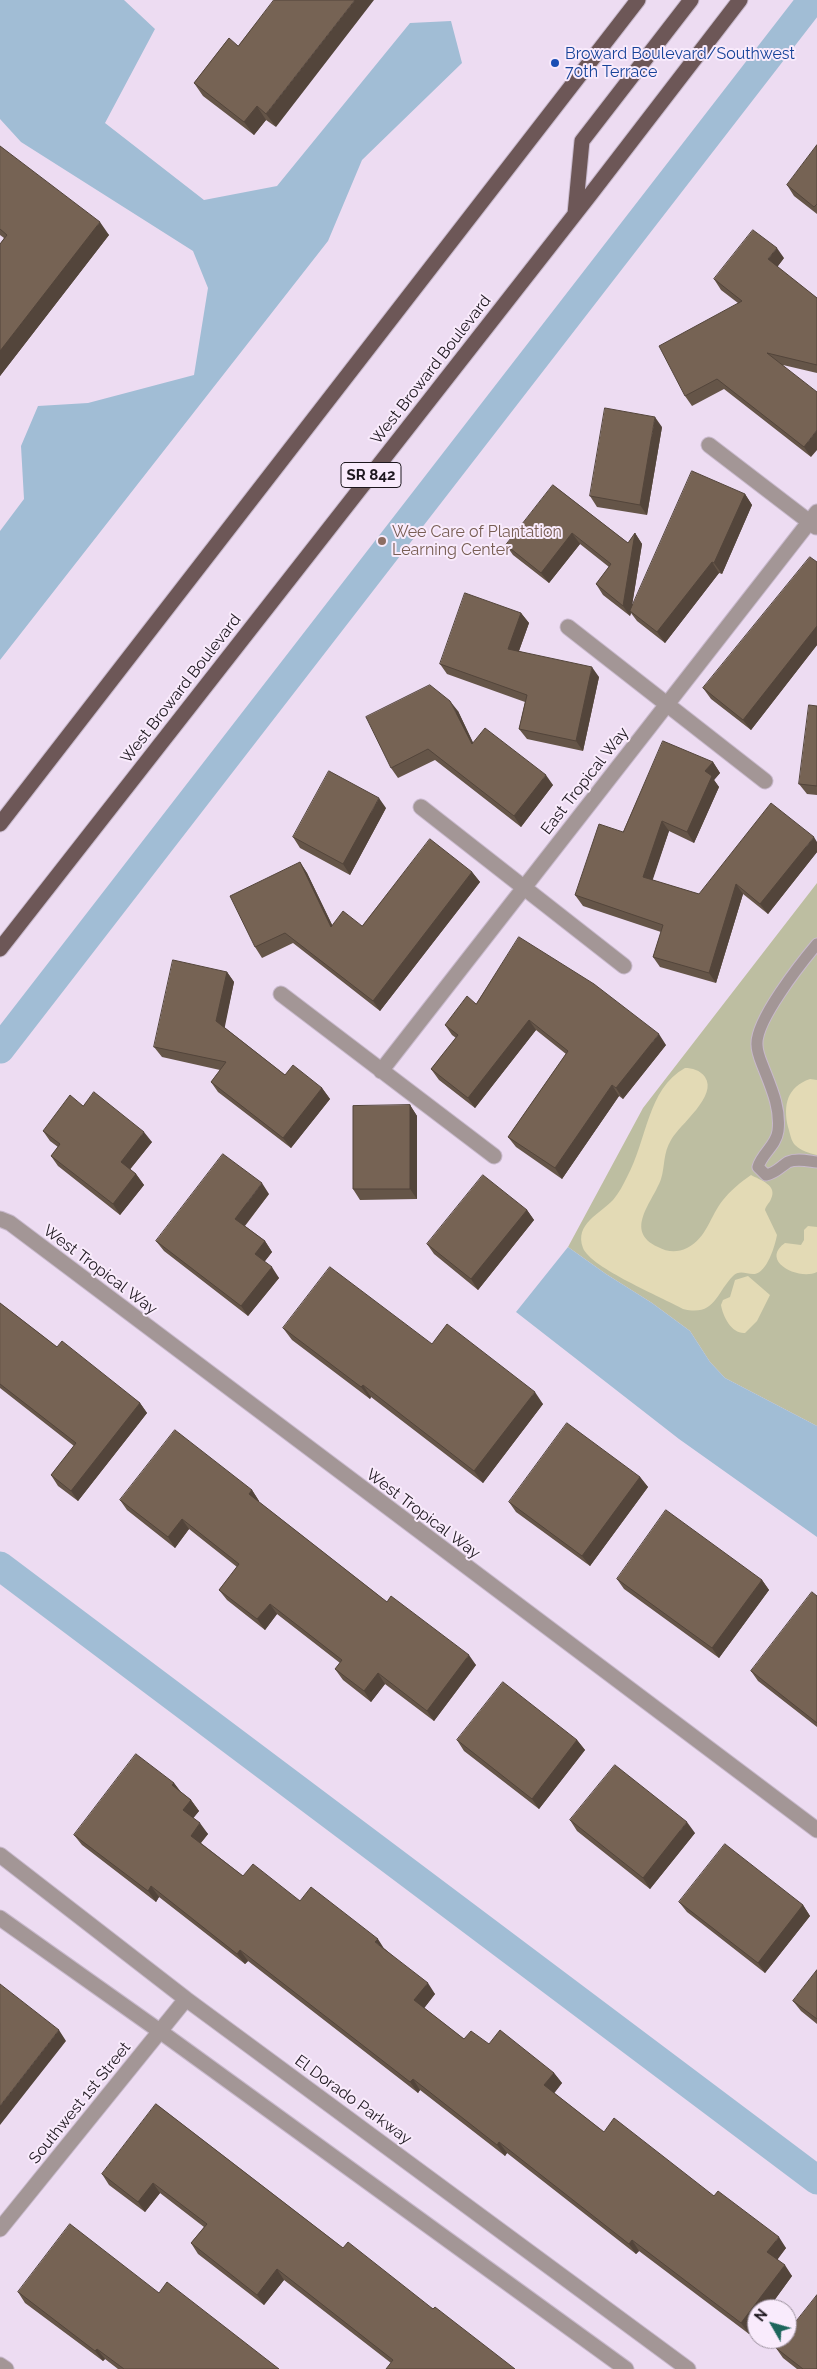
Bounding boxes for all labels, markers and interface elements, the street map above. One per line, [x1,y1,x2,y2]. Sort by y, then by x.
place label: Broward Boulevard/Southwest 70th Terrace [565,44,795,82]
marker: Broward Boulevard/Southwest 70th Terrace [549,57,561,69]
street label: West Broward Boulevard [367,292,495,448]
road number: SR 842 [341,462,401,488]
place label: Wee Care of Plantation Learning Center [392,522,562,560]
marker: Wee Care of Plantation Learning Center [376,535,388,547]
street label: West Broward Boulevard [117,611,245,767]
street label: East Tropical Way [537,723,633,839]
street label: West Tropical Way [39,1221,161,1319]
street label: West Tropical Way [362,1465,484,1563]
street label: Southwest 1st Street [25,2038,135,2168]
street label: El Dorado Parkway [291,2051,415,2149]
north arrow [747,2299,797,2349]
text: N [751,2306,771,2325]

